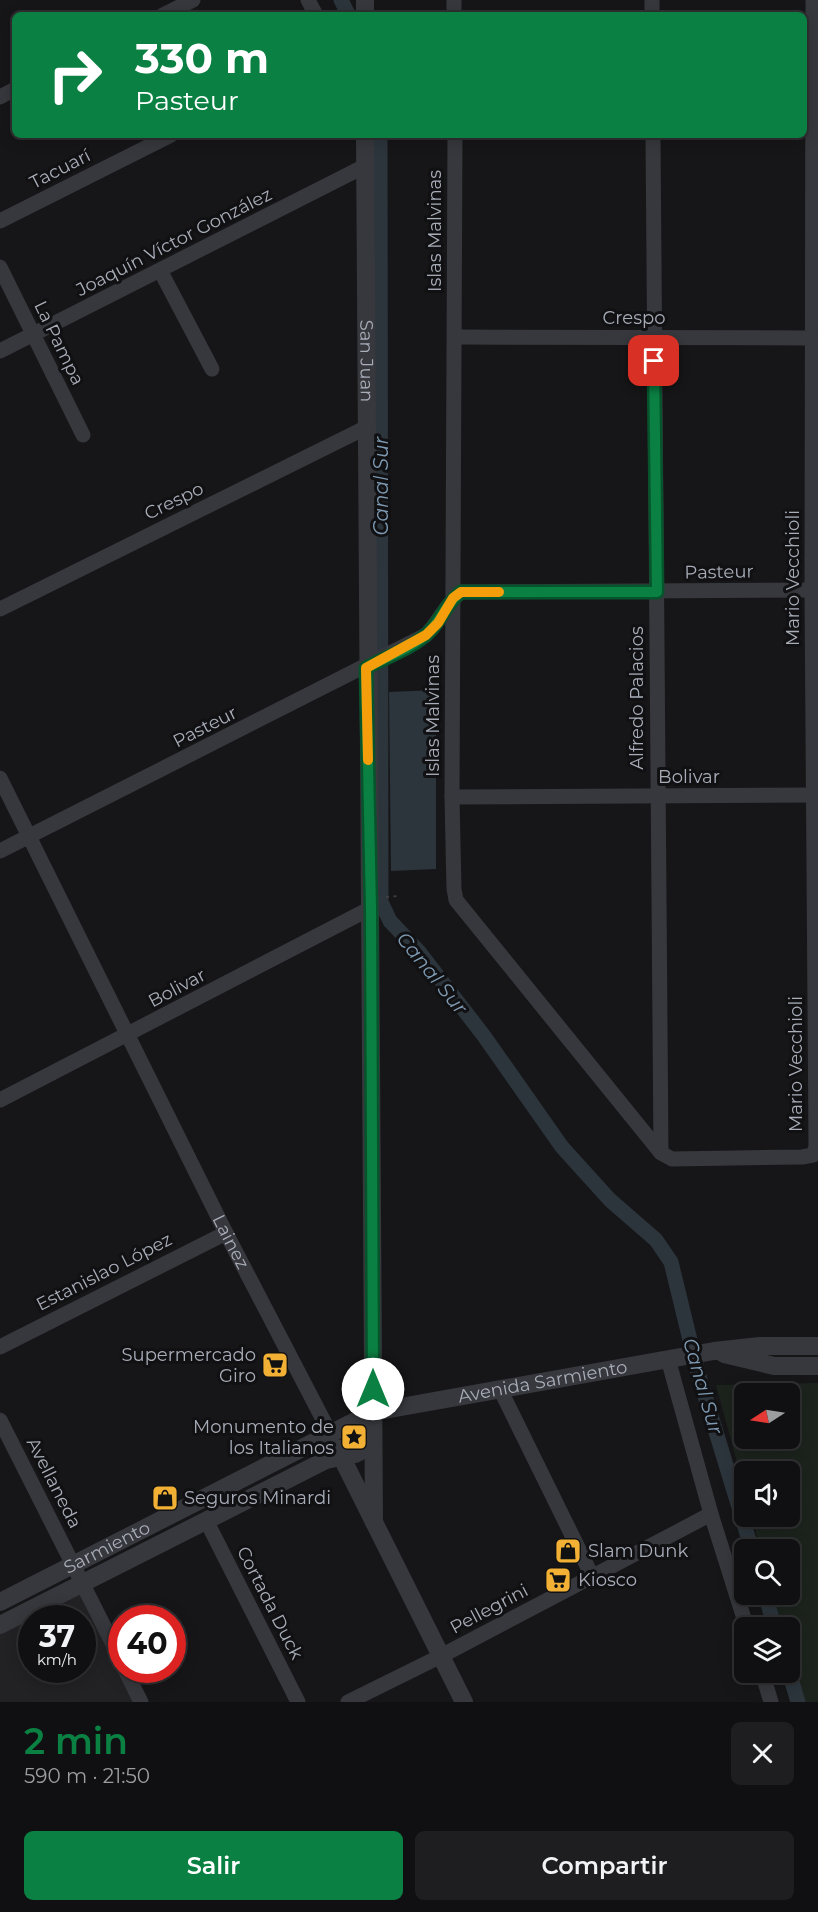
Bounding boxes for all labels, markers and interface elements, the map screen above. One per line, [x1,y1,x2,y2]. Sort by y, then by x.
text: 330 m [135,32,269,84]
icon: right [36,36,114,114]
text: Pasteur [135,84,239,117]
street label: Tacuarí [26,144,95,194]
street label: Islas Malvinas [424,170,446,292]
street label: Joaquín Víctor González [72,183,275,301]
street label: La Pampa [29,297,89,389]
street label: Crespo [603,307,665,329]
street label: San Juan [355,320,378,402]
pin [628,335,679,386]
icon: arrive [637,344,670,377]
water label: Canal Sur [369,436,393,535]
street label: Crespo [141,477,207,525]
street label: Mario Vecchioli [782,510,804,646]
street label: Pasteur [684,560,754,584]
street label: Alfredo Palacios [626,626,648,770]
street label: Islas Malvinas [422,655,444,777]
street label: Pasteur [169,701,241,753]
street label: Bolivar [658,766,720,788]
water label: Canal Sur [392,927,473,1020]
street label: Bolivar [145,964,209,1012]
street label: Mario Vecchioli [785,996,807,1132]
street label: Lainez [208,1211,254,1273]
street label: Estanislao López [32,1228,176,1316]
water label: Canal Sur [678,1335,728,1438]
place label: Supermercado Giro [121,1344,256,1387]
supermarket icon: Supermercado Giro [260,1350,290,1380]
street label: Avenida Sarmiento [456,1356,629,1408]
position arrow [341,1357,405,1421]
north arrow [734,1383,800,1449]
map controls [734,1383,800,1683]
place label: Monumento de los Italianos [193,1416,334,1459]
place icon: Monumento de los Italianos [339,1422,369,1452]
street label: Avellaneda [22,1434,86,1532]
button: sound [734,1461,800,1527]
shop icon: Seguros Minardi [150,1483,180,1513]
place label: Seguros Minardi [184,1487,331,1509]
street label: Sarmiento [60,1516,154,1579]
shop icon: Slam Dunk [553,1536,583,1566]
button: search [734,1539,800,1605]
place label: Slam Dunk [588,1540,688,1562]
street label: Cortada Duck [232,1543,308,1663]
supermarket icon: Kiosco [543,1565,573,1595]
place label: Kiosco [578,1569,637,1591]
street label: Pellegrini [446,1579,532,1639]
speed limit sign: 40 [108,1605,186,1683]
button: layers [734,1617,800,1683]
text: 37 [39,1618,75,1655]
text: km/h [37,1650,77,1669]
text: 2 min [24,1719,128,1763]
button: close [731,1722,794,1785]
text: 590 m · 21:50 [24,1764,150,1788]
button: Salir [24,1831,403,1900]
button: Compartir [415,1831,794,1900]

